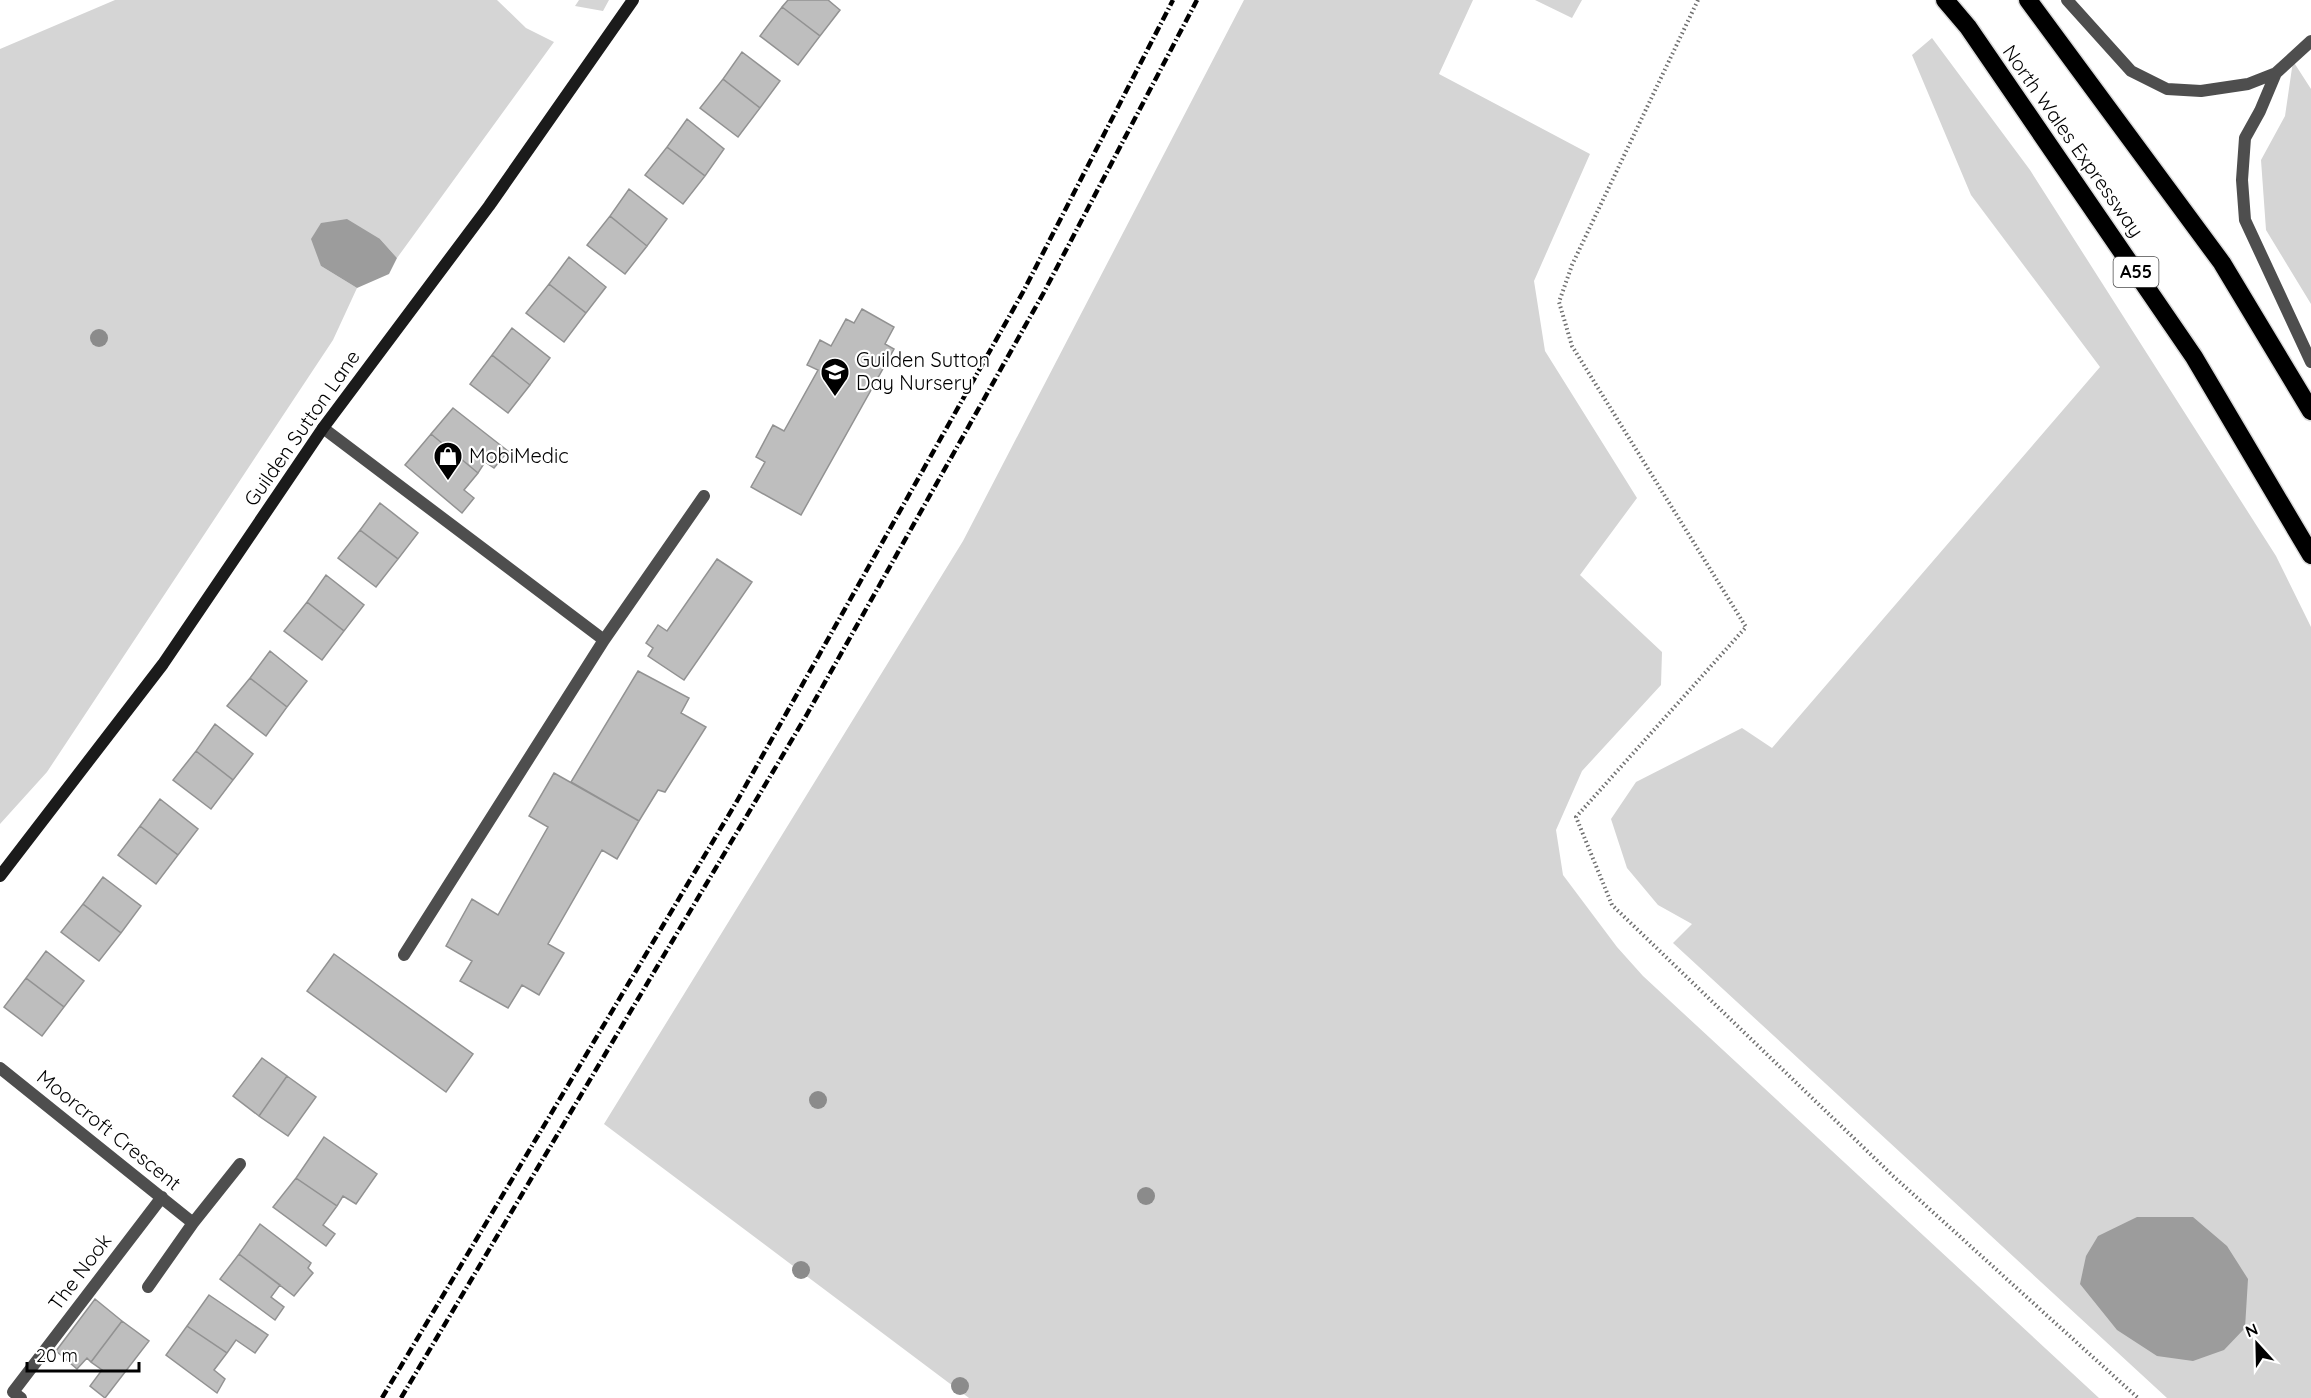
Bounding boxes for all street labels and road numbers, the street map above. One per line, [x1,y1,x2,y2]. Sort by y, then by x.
street label: North Wales Expressway [1998,40,2149,242]
road number: A55 [2114,257,2158,287]
street label: Guilden Sutton Lane [238,345,365,511]
street label: Moorcroft Crescent [32,1064,187,1196]
street label: The Nook [43,1228,117,1315]

